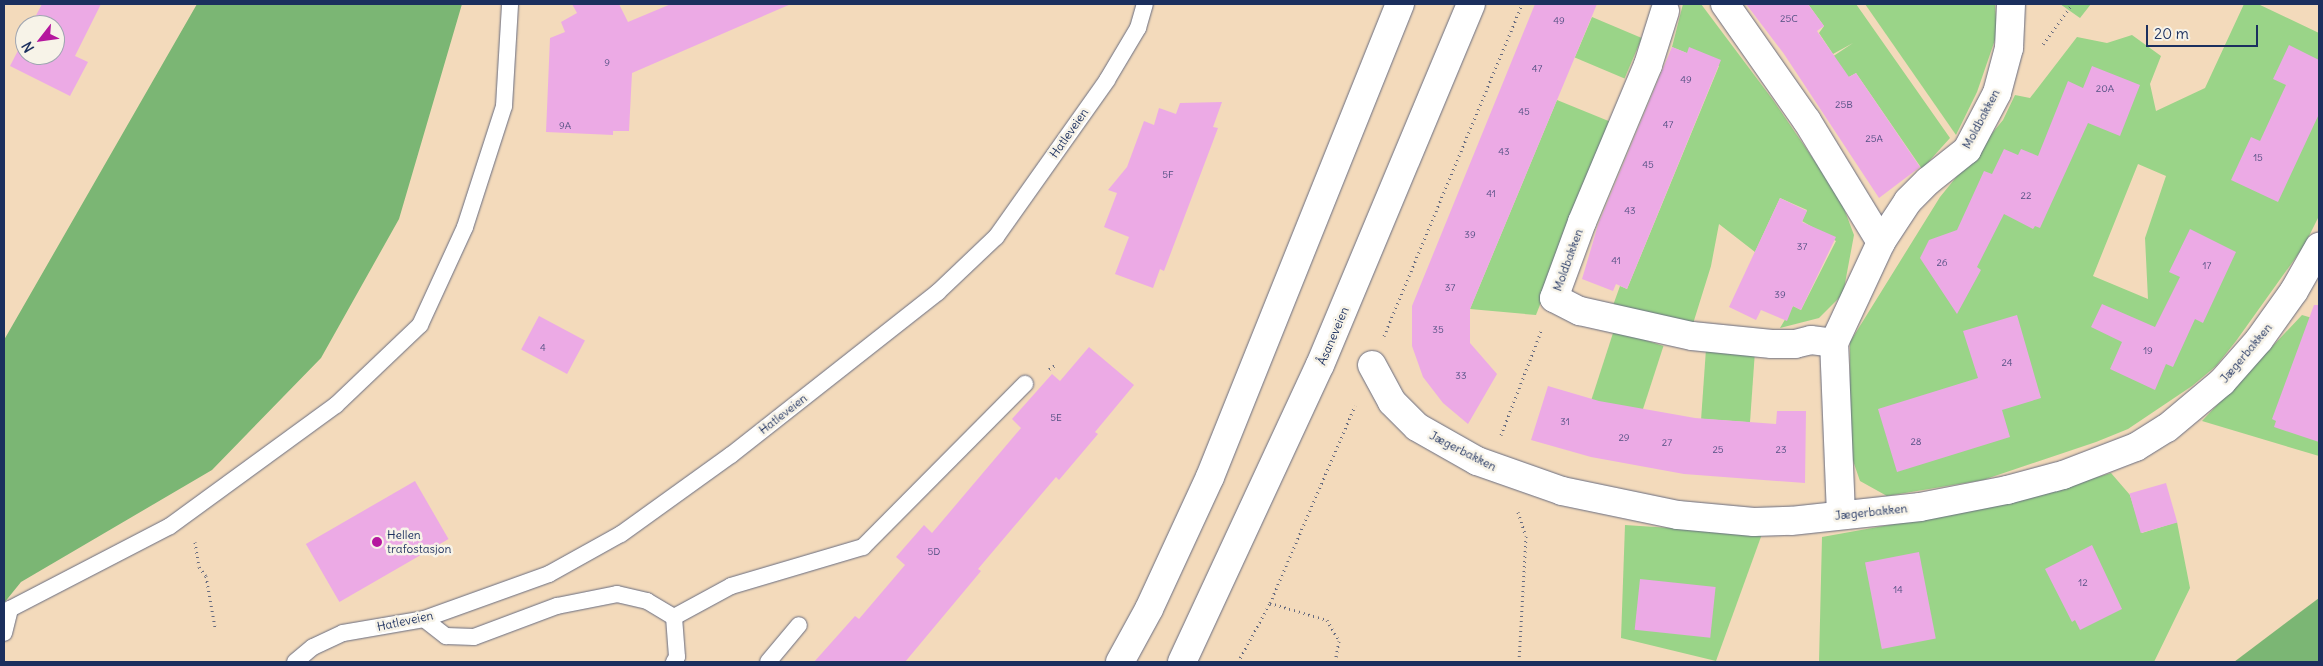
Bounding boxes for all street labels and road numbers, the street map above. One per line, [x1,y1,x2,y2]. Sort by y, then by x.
street label: Moldbakken [1959,87,2003,151]
street label: Hatleveien [1047,105,1091,161]
street label: Moldbakken [1550,227,1586,293]
street label: Åsaneveien [1314,305,1352,367]
street label: Jægerbakken [2217,320,2275,386]
street label: Hatleveien [756,391,810,437]
street label: Jægerbakken [1427,428,1499,474]
street label: Jægerbakken [1834,501,1908,523]
street label: Hatleveien [376,608,434,634]

